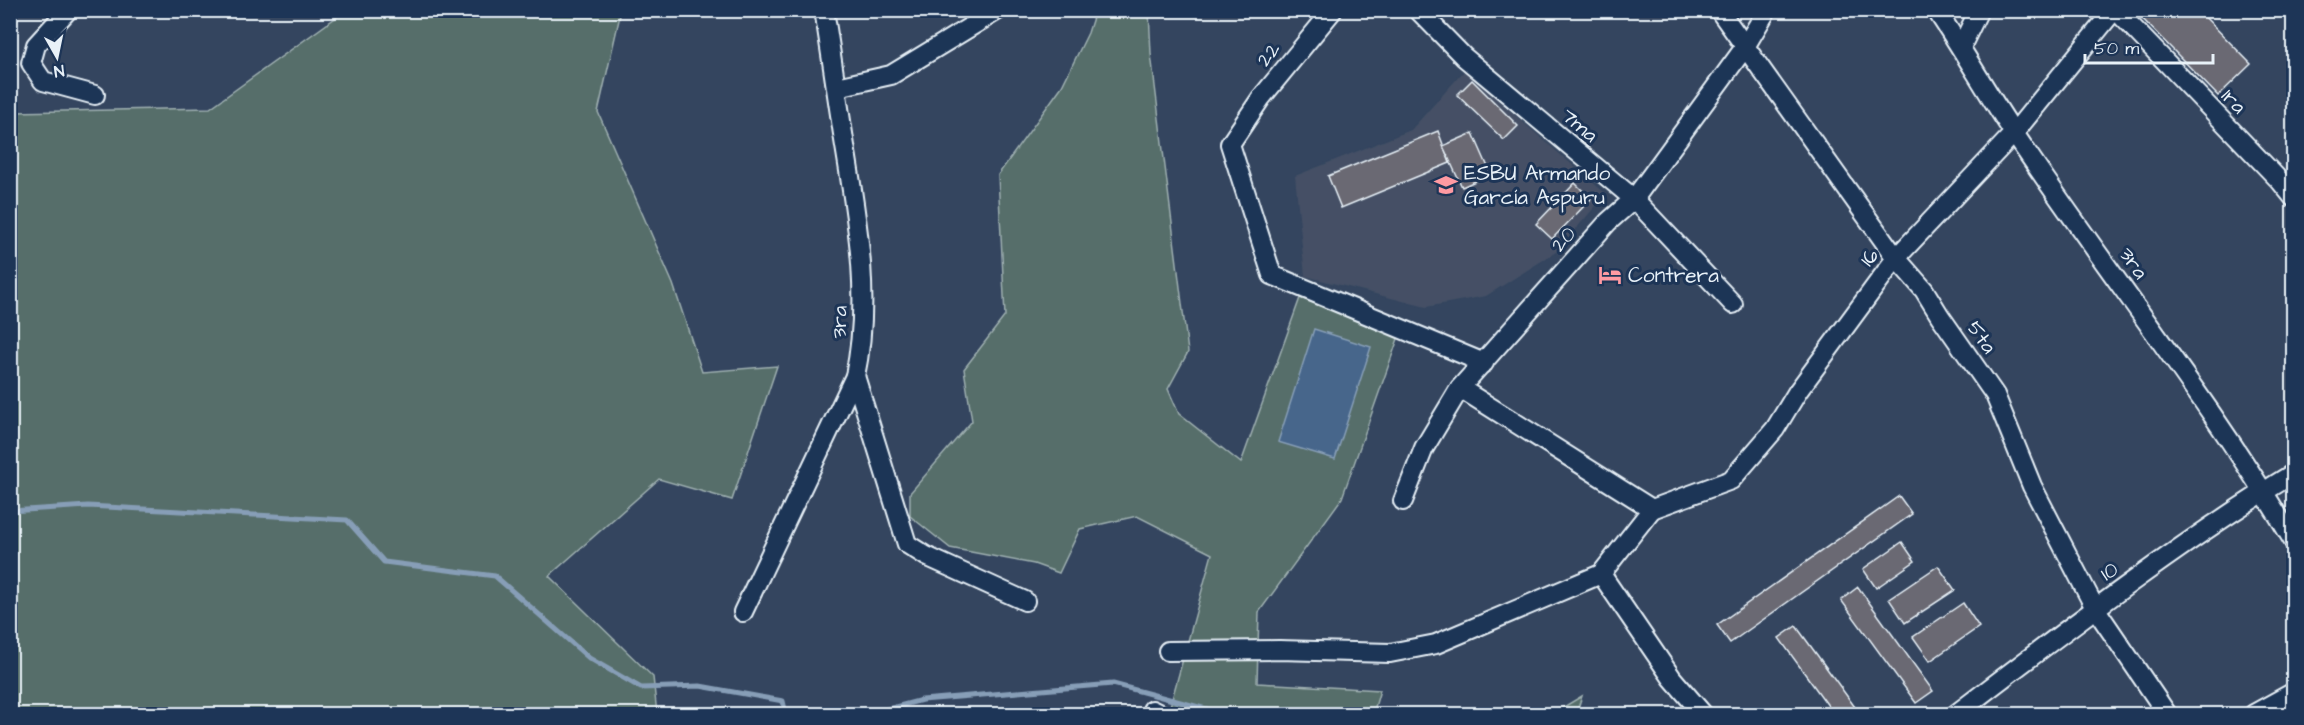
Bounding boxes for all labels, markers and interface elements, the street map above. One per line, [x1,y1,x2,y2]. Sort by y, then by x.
north arrow [27,27,87,87]
scale bar [2085,27,2212,65]
street label: 22 [1250,36,1287,73]
text: 50 m [2094,36,2139,61]
text: N [53,59,66,82]
street label: 1ra [2215,82,2253,121]
street label: 7ma [1555,101,1605,150]
place label: ESBU Armando García Aspuru [1464,159,1610,213]
school or university icon: ESBU Armando García Aspuru [1433,172,1459,198]
street label: 20 [1544,220,1583,258]
street label: 3ra [2112,241,2155,285]
street label: 16 [1853,242,1886,272]
place label: Contrera [1628,261,1719,290]
hotel icon: Contrera [1597,262,1623,288]
street label: 3ra [824,305,855,339]
street label: 5ta [1960,315,2003,360]
street label: 10 [2094,555,2124,588]

